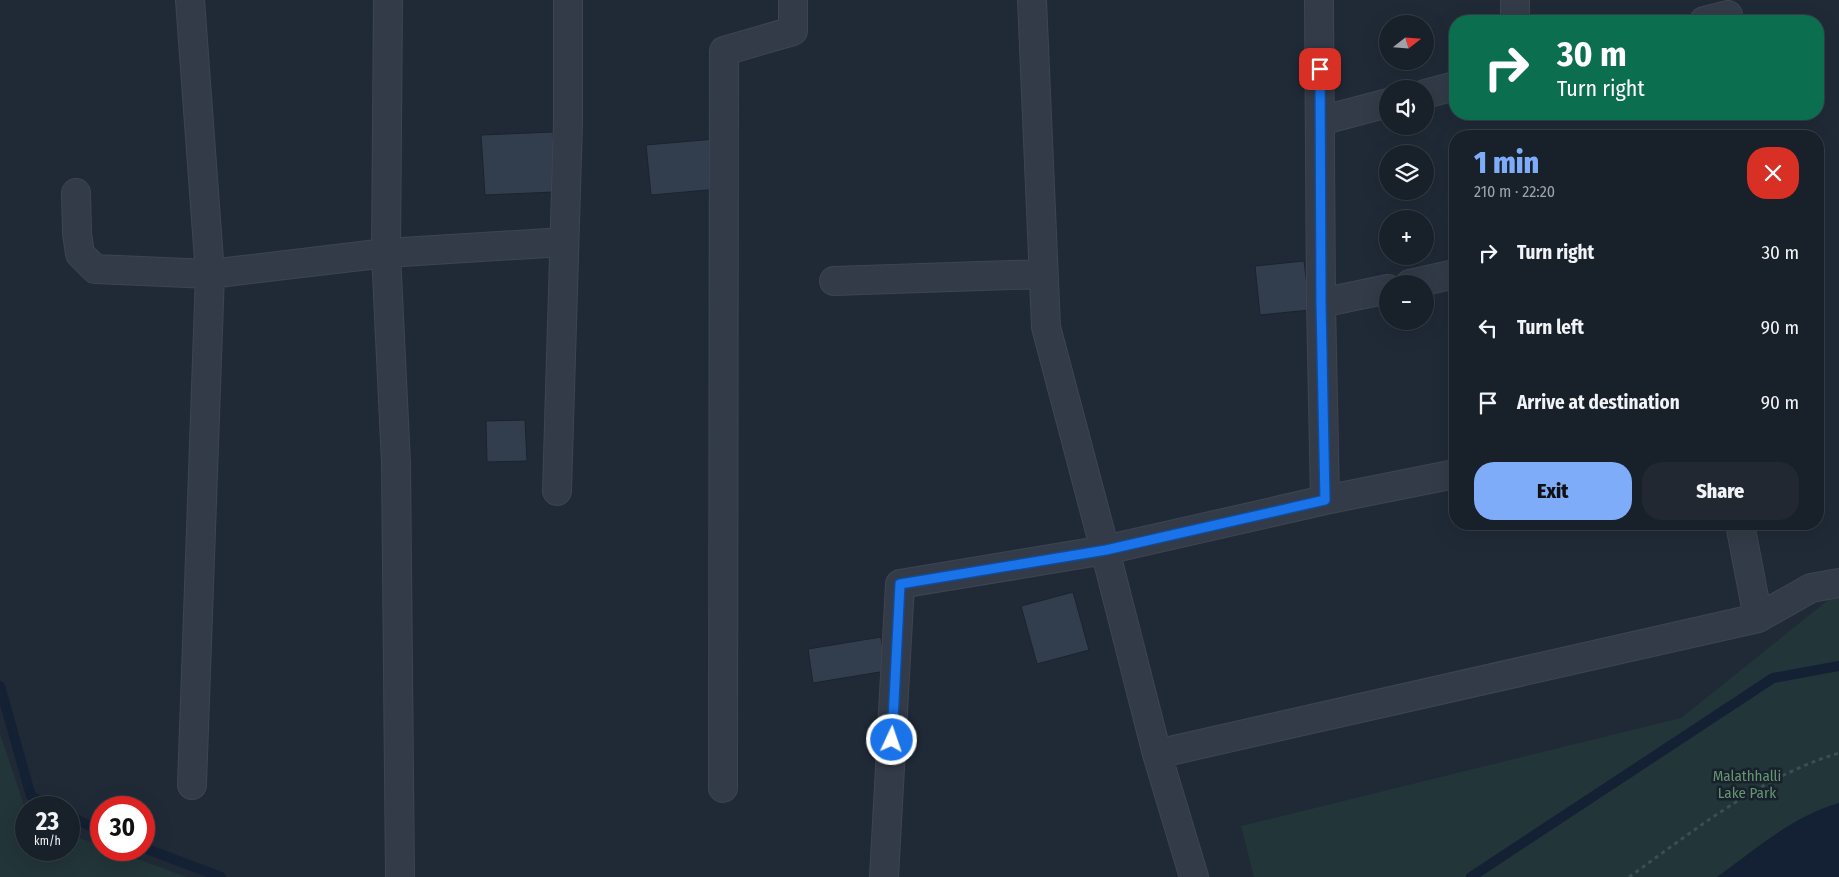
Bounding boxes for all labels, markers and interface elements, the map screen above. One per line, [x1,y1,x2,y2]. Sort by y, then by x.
north arrow [1379,15,1434,70]
map controls [1379,15,1434,330]
text: 30 m [1557,33,1627,75]
icon: right [1474,35,1539,100]
pin [1299,48,1341,90]
icon: arrive [1306,55,1334,83]
text: Turn right [1557,75,1645,102]
button: sound [1379,80,1434,135]
button: layers [1379,145,1434,200]
text: 1 min [1474,145,1539,181]
button: close [1747,147,1799,199]
text: 210 m · 22:20 [1474,182,1555,201]
button: + [1379,210,1434,265]
icon: right [1474,239,1502,267]
text: Turn right [1517,241,1594,264]
text: 30 m [1761,241,1799,264]
button: − [1379,275,1434,330]
icon: left [1474,314,1502,342]
text: Turn left [1517,316,1584,339]
text: 90 m [1761,316,1799,339]
icon: arrive [1474,389,1502,417]
text: Arrive at destination [1517,391,1680,414]
text: 90 m [1761,391,1799,414]
button: Exit [1474,462,1632,520]
button: Share [1642,462,1799,520]
position arrow [865,713,917,765]
park label: Malathhalli Lake Park [1713,767,1781,802]
speed limit sign: 30 [90,796,155,861]
text: 23 [36,807,59,837]
text: km/h [34,834,61,848]

